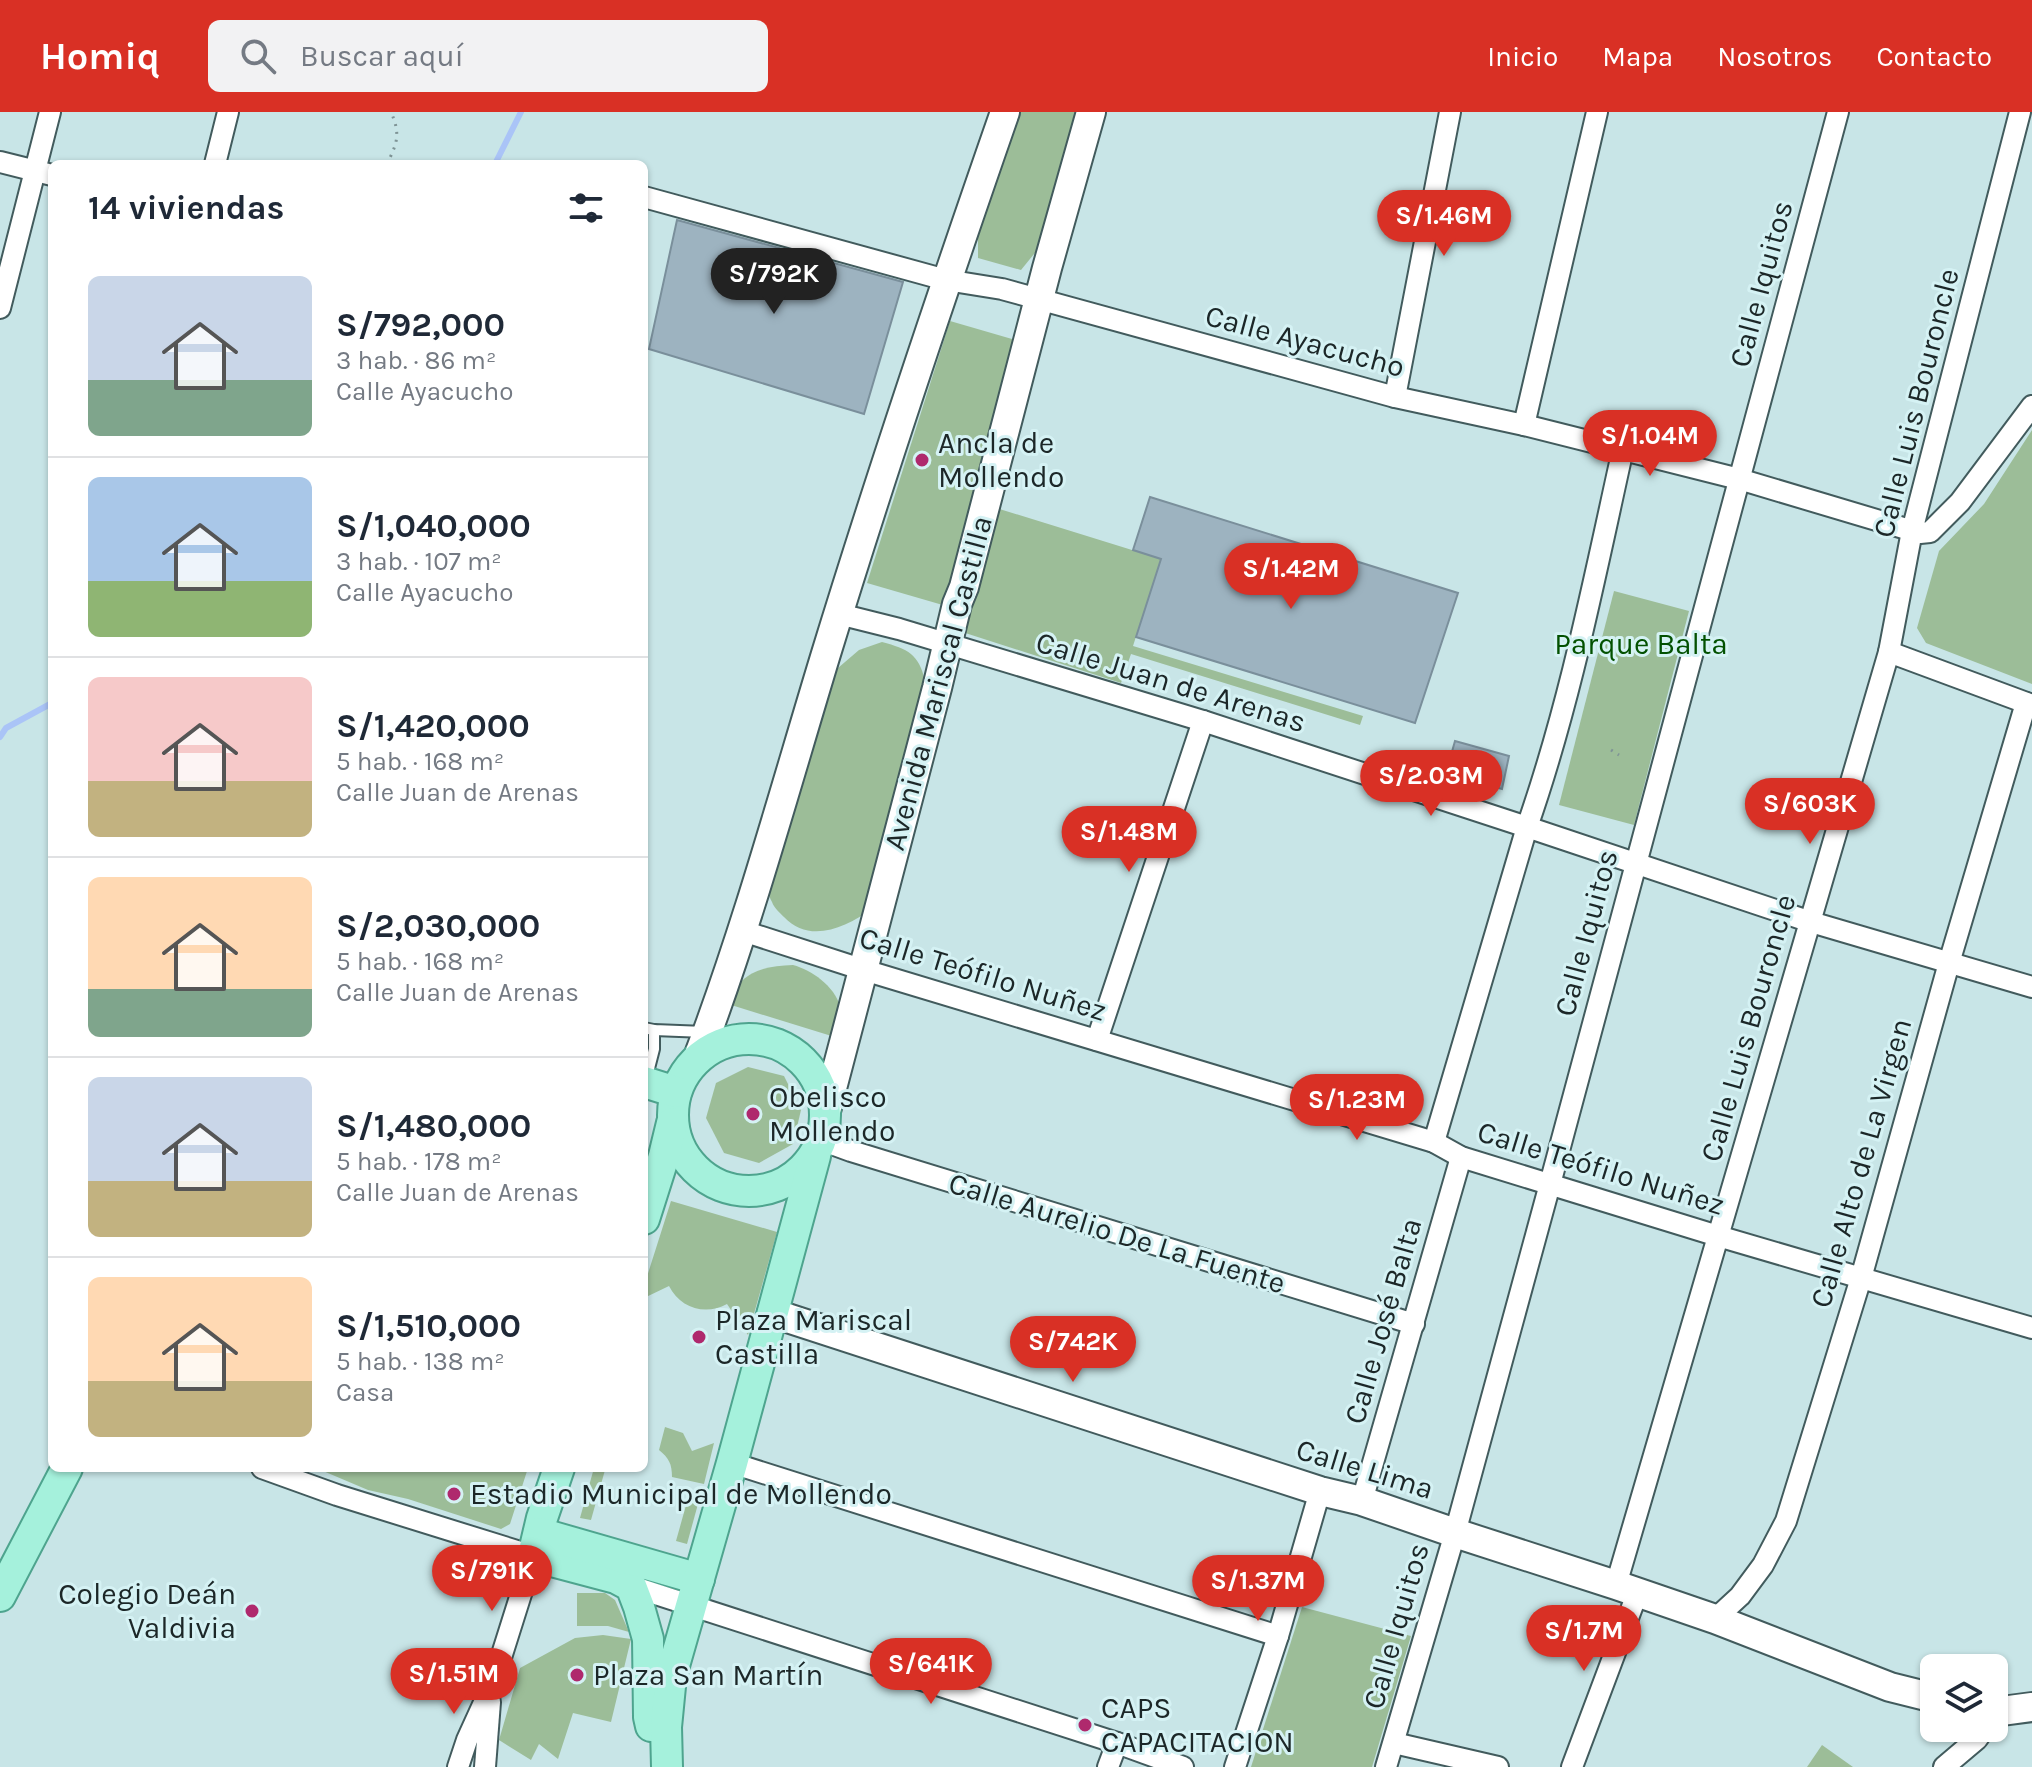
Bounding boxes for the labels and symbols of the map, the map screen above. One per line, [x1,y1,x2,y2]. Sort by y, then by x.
pin: S/1.46M [1370,190,1518,258]
street label: Calle Iquitos [1722,197,1800,371]
pin: S/792K [709,248,839,316]
street label: Calle Luis Bouroncle [1865,265,1967,541]
street label: Calle Ayacucho [1201,297,1409,385]
pin: S/1.04M [1576,410,1724,478]
place label: Ancla de Mollendo [938,425,1064,495]
marker: Ancla de Mollendo [913,451,931,469]
street label: Avenida Mariscal Castilla [876,512,1000,854]
pin: S/1.42M [1217,543,1365,611]
street label: Calle Juan de Arenas [1032,624,1310,740]
park label: Parque Balta [1554,626,1728,662]
pin: S/2.03M [1357,750,1505,818]
pin: S/603K [1745,778,1875,846]
pin: S/1.48M [1055,806,1203,874]
street label: Calle Iquitos [1547,846,1625,1020]
street label: Calle Luis Bouroncle [1693,890,1803,1166]
street label: Calle Teófilo Nuñez [855,919,1111,1029]
street label: Calle Alto de La Virgen [1802,1014,1920,1312]
pin: S/1.23M [1283,1074,1431,1142]
place label: Obelisco Mollendo [769,1079,895,1149]
marker: Obelisco Mollendo [744,1105,762,1123]
street label: Calle Teófilo Nuñez [1473,1113,1729,1223]
street label: Calle Aurelio De La Fuente [944,1165,1290,1301]
street label: Calle José Balta [1336,1214,1430,1428]
place label: Plaza Mariscal Castilla [715,1302,912,1372]
pin: S/742K [1008,1316,1138,1384]
marker: Plaza Mariscal Castilla [690,1328,708,1346]
street label: Calle Lima [1292,1431,1438,1507]
place label: Estadio Municipal de Mollendo [470,1476,892,1512]
marker: Estadio Municipal de Mollendo [445,1485,463,1503]
street label: Calle Iquitos [1355,1539,1437,1713]
pin: S/791K [427,1545,557,1613]
pin: S/1.37M [1184,1555,1332,1623]
place label: Colegio Deán Valdivia [58,1576,236,1646]
marker: Colegio Deán Valdivia [243,1602,261,1620]
pin: S/1.7M [1519,1605,1649,1673]
pin: S/641K [866,1638,996,1706]
pin: S/1.51M [380,1648,528,1716]
place label: Plaza San Martín [593,1657,823,1693]
marker: Plaza San Martín [568,1666,586,1684]
place label: CAPS CAPACITACION [1101,1690,1294,1760]
marker: CAPS CAPACITACION [1076,1716,1094,1734]

